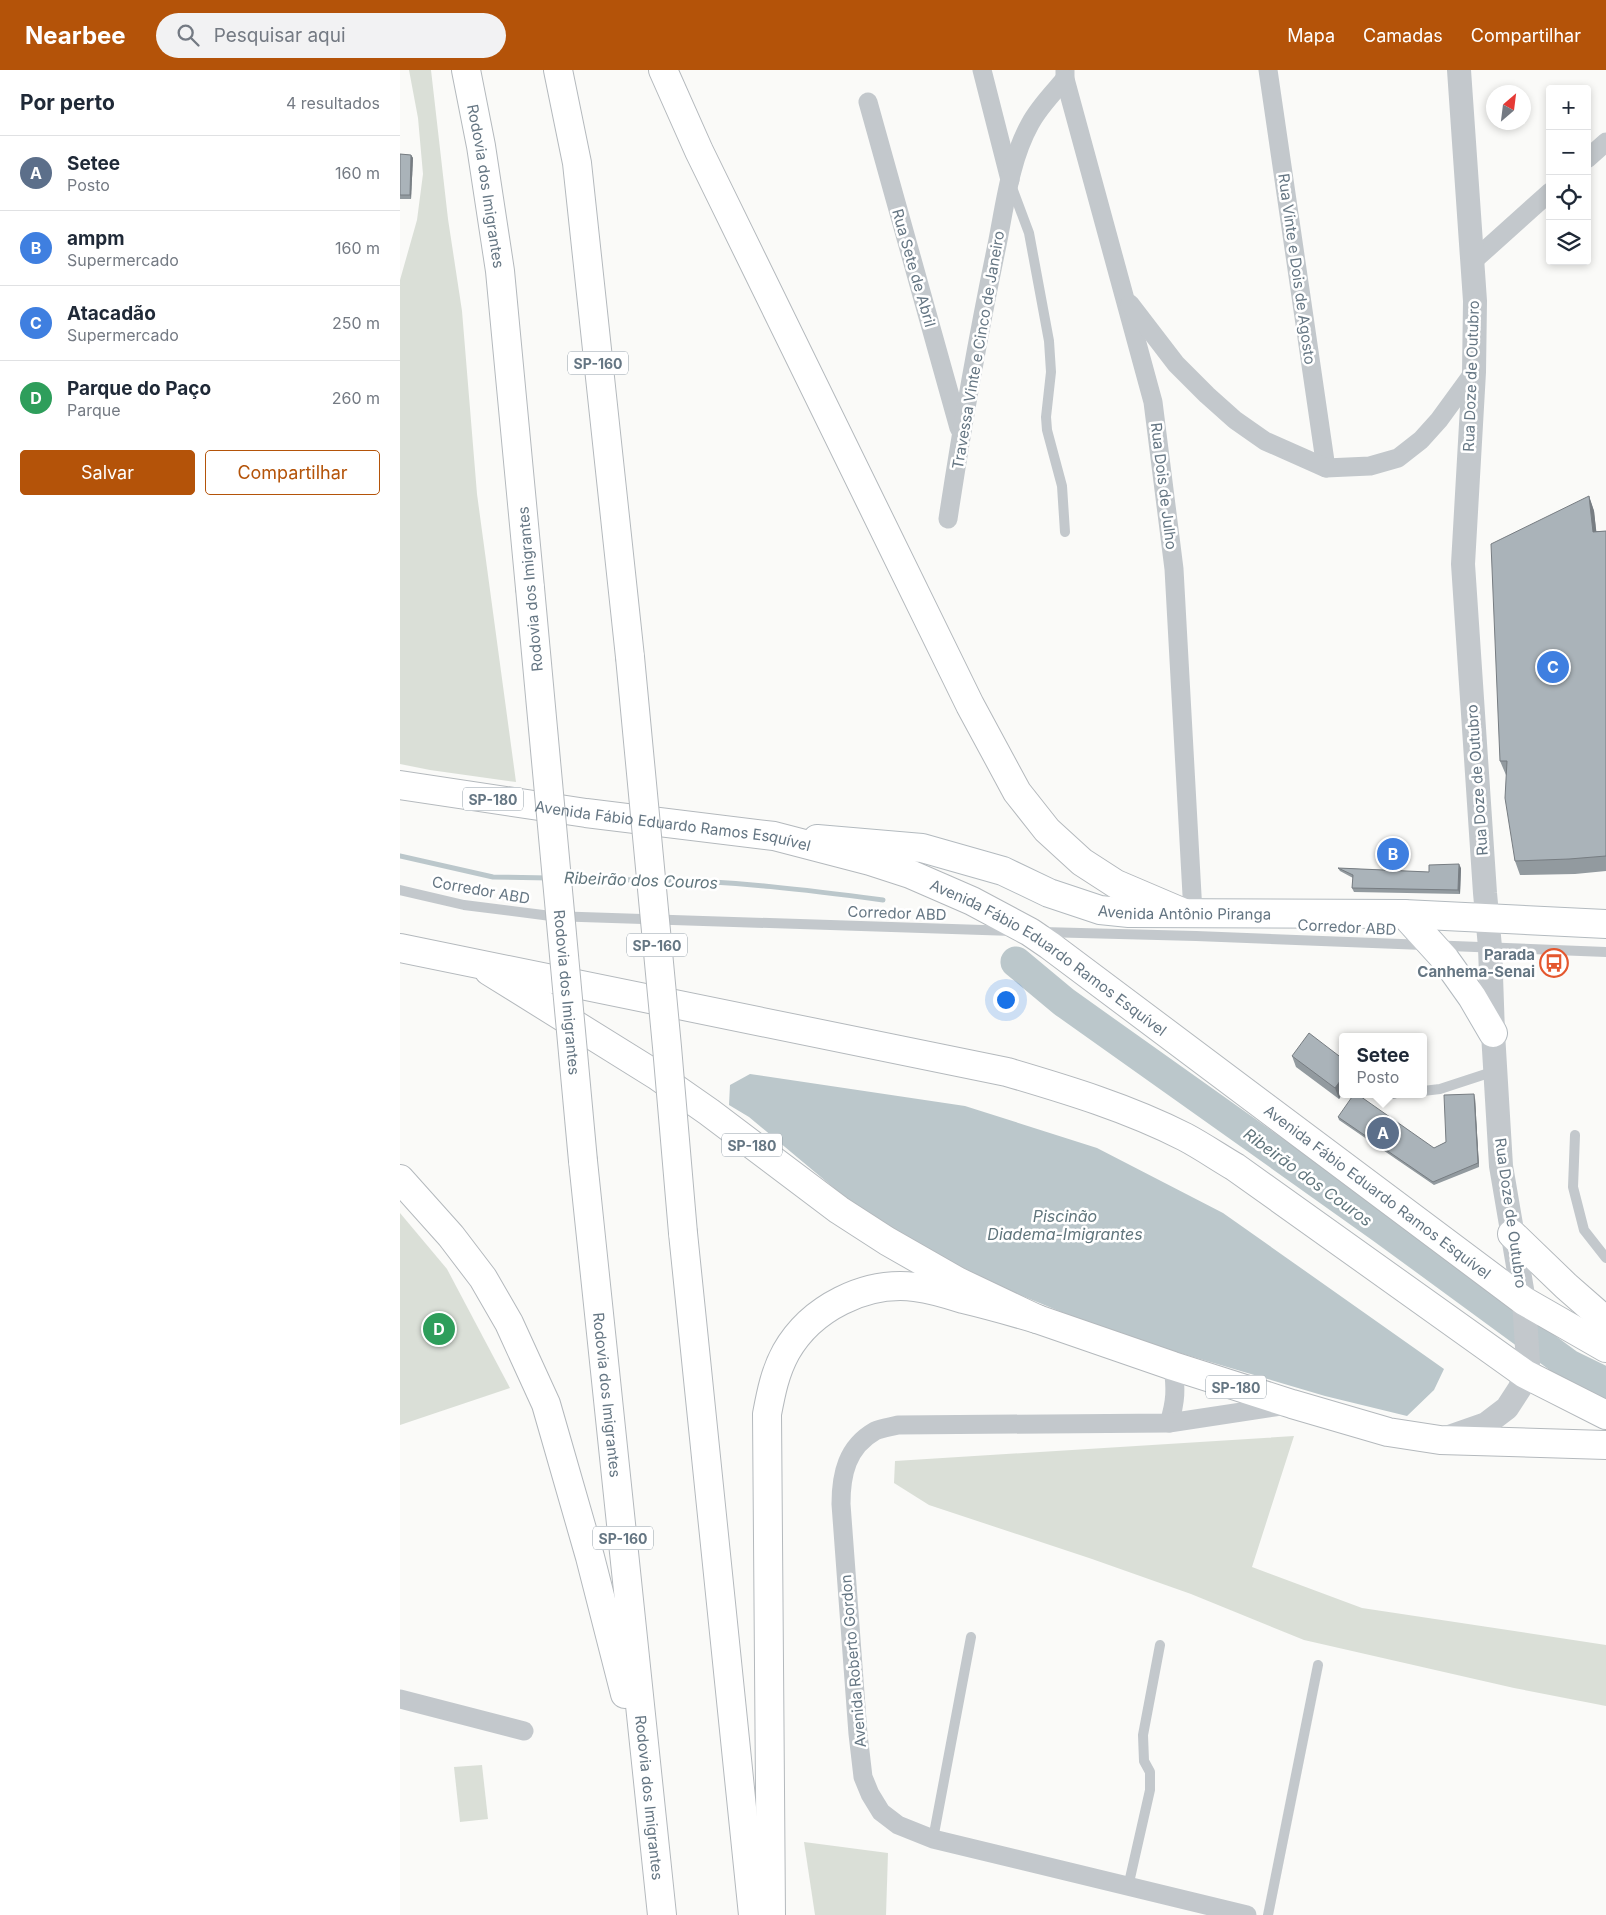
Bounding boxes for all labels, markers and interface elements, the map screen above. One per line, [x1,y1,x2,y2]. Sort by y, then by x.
search box [156,13,506,58]
text: Nearbee [25,21,126,50]
icon: search [174,21,202,49]
text: Pesquisar aqui [214,24,346,47]
text: Mapa [1287,25,1335,46]
text: Camadas [1363,25,1443,46]
text: Compartilhar [1471,25,1581,46]
north arrow [1486,85,1531,130]
map controls [1546,85,1591,265]
button: + [1546,85,1591,130]
text: Por perto [20,90,115,115]
text: 4 resultados [286,93,380,113]
street label: Rodovia dos Imigrantes [463,103,509,270]
button: − [1546,130,1591,175]
text: Setee [67,152,120,175]
text: A [30,163,42,183]
text: 160 m [335,163,380,183]
street label: Rua Vinte e Dois de Agosto [1274,172,1320,366]
text: Posto [67,175,110,195]
button: locate [1546,175,1591,220]
street label: Rua Sete de Abril [888,207,940,329]
button: layers [1546,220,1591,265]
text: ampm [67,227,125,250]
street label: Travessa Vinte e Cinco de Janeiro [948,229,1008,471]
text: B [31,238,41,258]
text: 160 m [335,238,380,258]
text: Supermercado [67,250,179,270]
street label: Rua Doze de Outubro [1459,300,1483,452]
text: Atacadão [67,302,156,325]
text: C [30,313,42,333]
text: 250 m [332,313,380,333]
text: Supermercado [67,325,179,345]
road number: SP-160 [568,352,628,374]
text: Parque do Paço [67,377,211,400]
text: D [30,388,42,408]
text: 260 m [332,388,380,408]
text: Parque [67,400,121,420]
street label: Rua Dois de Julho [1147,421,1181,551]
button: Salvar [20,450,195,495]
button: Compartilhar [205,450,380,495]
street label: Rodovia dos Imigrantes [513,506,547,672]
pin: C [1537,648,1569,686]
street label: Rua Doze de Outubro [1462,704,1492,856]
road number: SP-180 [463,788,523,811]
street label: Avenida Fábio Eduardo Ramos Esquível [534,796,813,855]
pin: B [1377,835,1409,873]
water label: Ribeirão dos Couros [564,867,718,893]
street label: Corredor ABD [431,872,531,908]
street label: Avenida Fábio Eduardo Ramos Esquível [927,874,1171,1040]
street label: Avenida Antônio Piranga [1097,900,1271,923]
street label: Corredor ABD [847,902,947,924]
street label: Rodovia dos Imigrantes [550,909,584,1076]
street label: Corredor ABD [1297,915,1397,939]
road number: SP-160 [627,934,687,956]
place label: Parada Canhema-Senai [1417,945,1535,981]
bus stop icon: Parada Canhema-Senai [1539,948,1569,978]
your location [993,987,1019,1013]
popup [1339,1033,1427,1098]
text: Setee [1356,1044,1410,1067]
text: Posto [1356,1067,1399,1087]
street label: Avenida Fábio Eduardo Ramos Esquível [1262,1101,1494,1283]
pin: A [1367,1114,1399,1152]
water label: Ribeirão dos Couros [1240,1124,1376,1230]
road number: SP-180 [722,1134,782,1156]
street label: Rua Doze de Outubro [1491,1137,1531,1289]
water label: Piscinão Diadema-Imigrantes [987,1206,1143,1244]
pin: D [423,1310,455,1348]
street label: Rodovia dos Imigrantes [589,1311,626,1478]
road number: SP-180 [1206,1375,1266,1398]
road number: SP-160 [593,1526,653,1550]
street label: Avenida Roberto Gordon [836,1574,870,1748]
street label: Rodovia dos Imigrantes [632,1714,668,1881]

